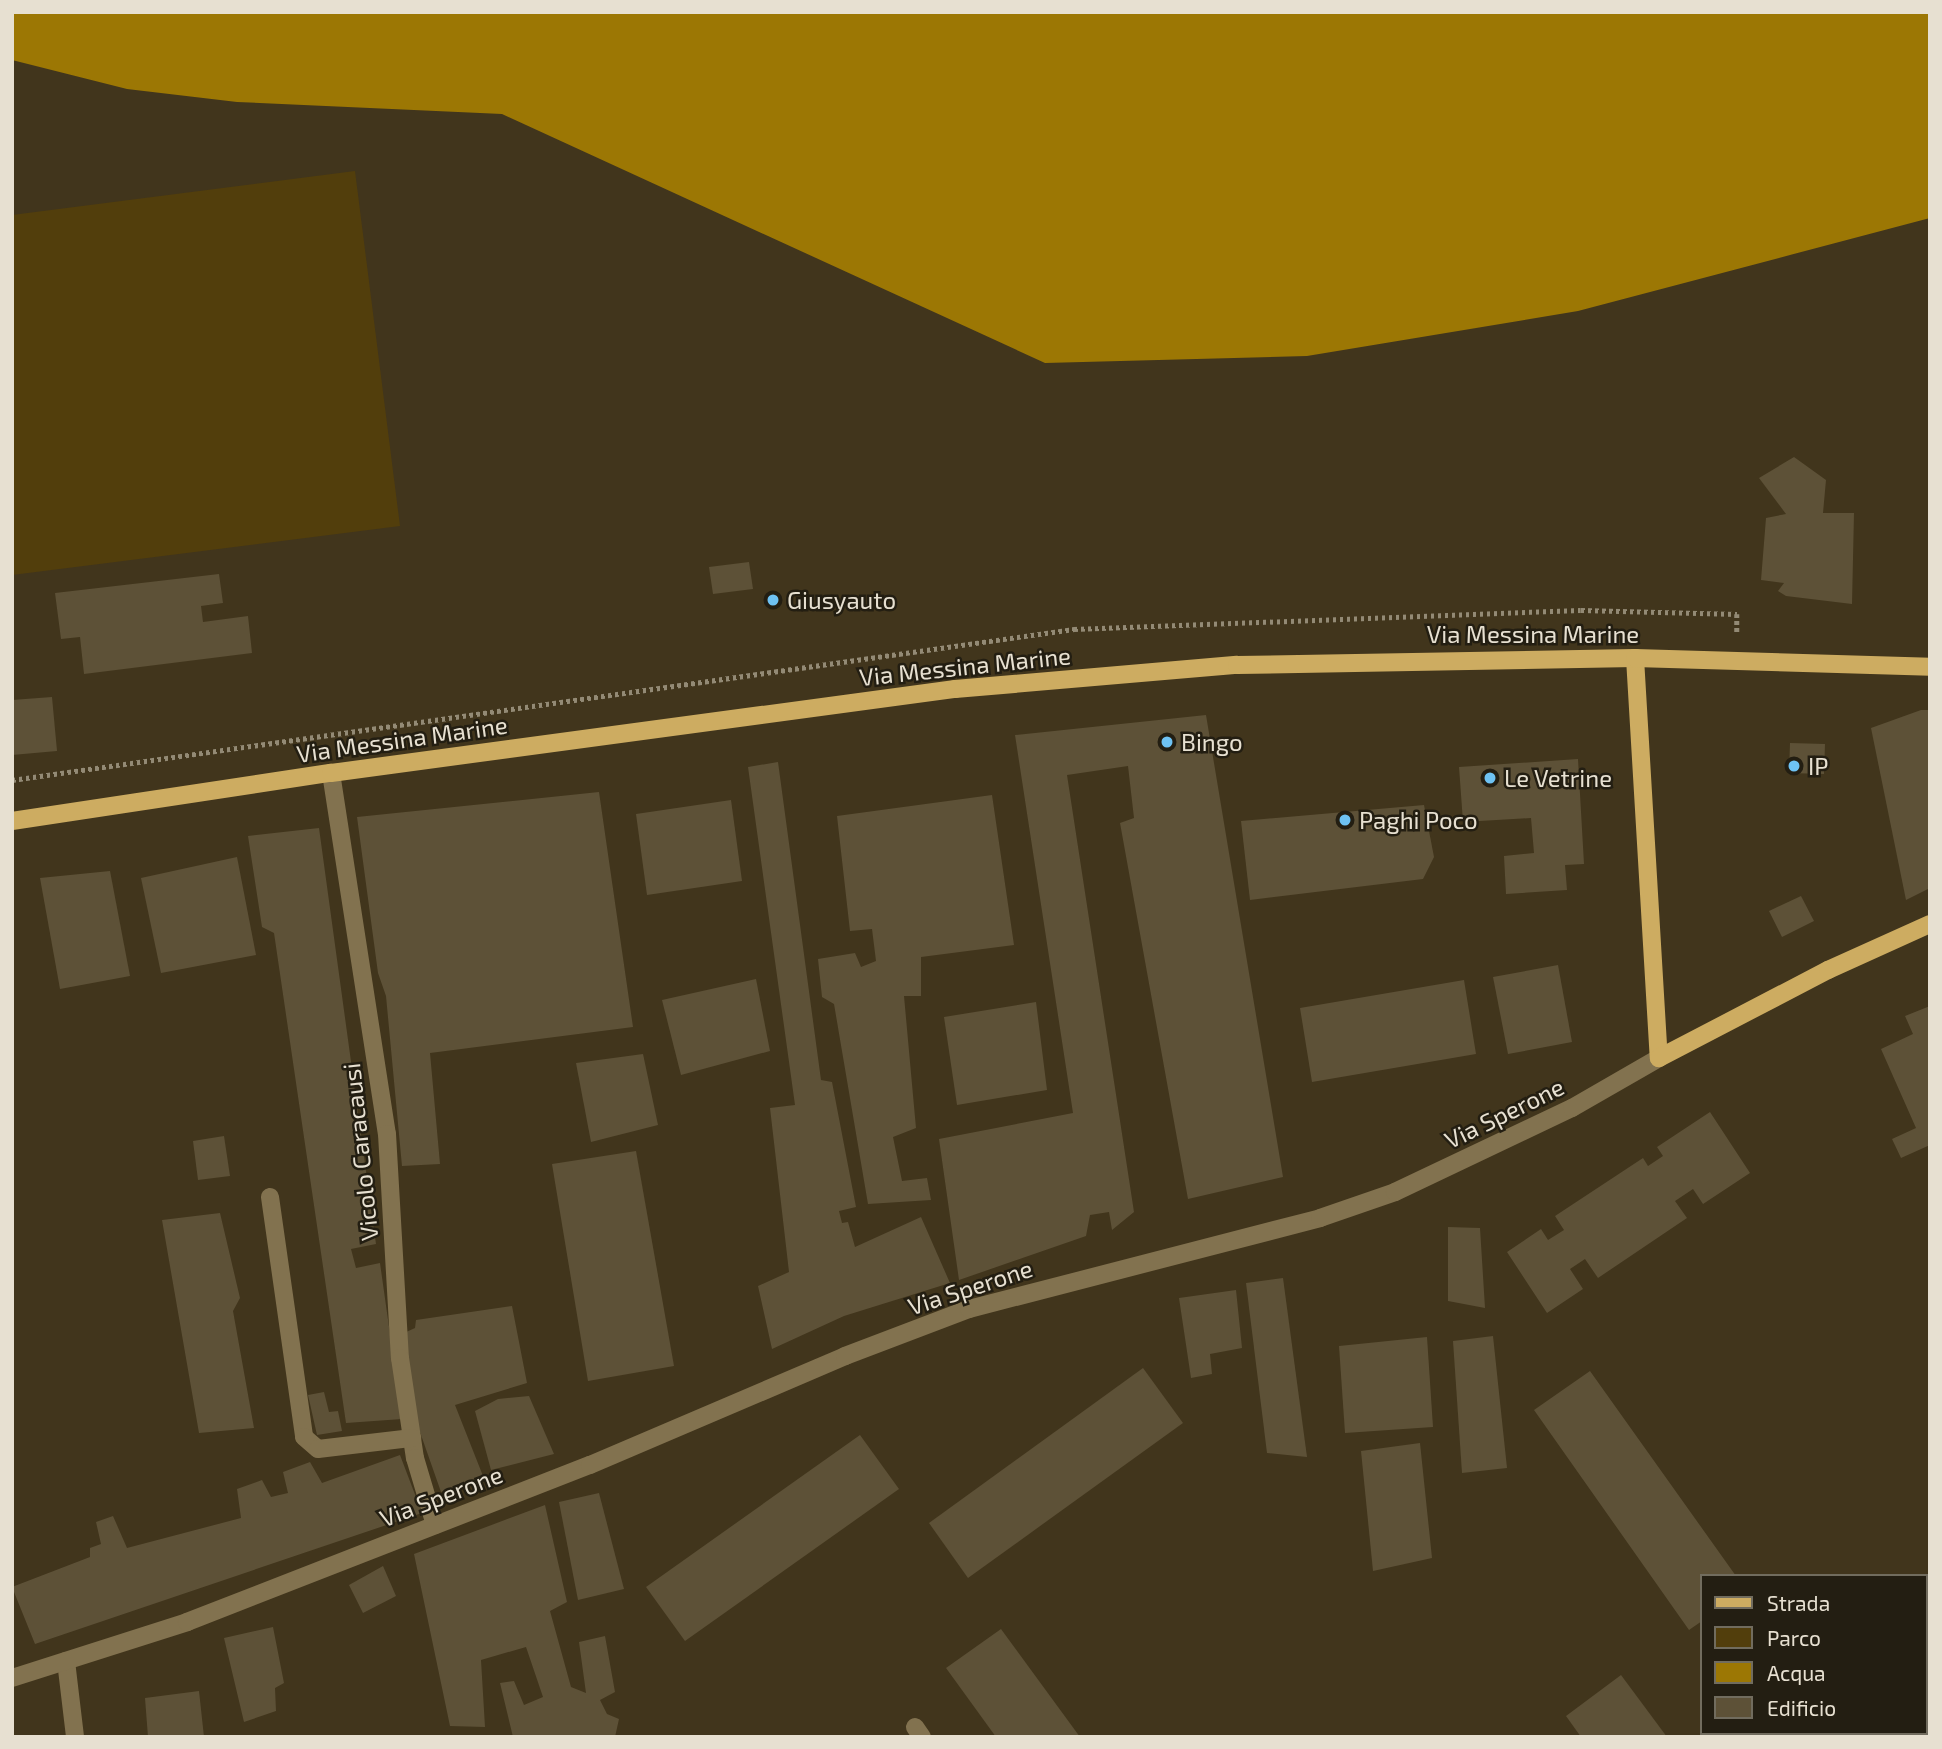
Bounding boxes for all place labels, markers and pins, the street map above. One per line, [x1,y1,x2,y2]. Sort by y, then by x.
place label: Giusyauto [787,586,896,614]
marker: Giusyauto [765,592,781,608]
place label: Bingo [1181,728,1243,756]
marker: Bingo [1159,734,1175,750]
place label: IP [1808,752,1828,780]
marker: IP [1786,758,1802,774]
place label: Le Vetrine [1504,764,1613,792]
marker: Le Vetrine [1482,770,1498,786]
place label: Paghi Poco [1359,806,1478,834]
marker: Paghi Poco [1337,812,1353,828]

